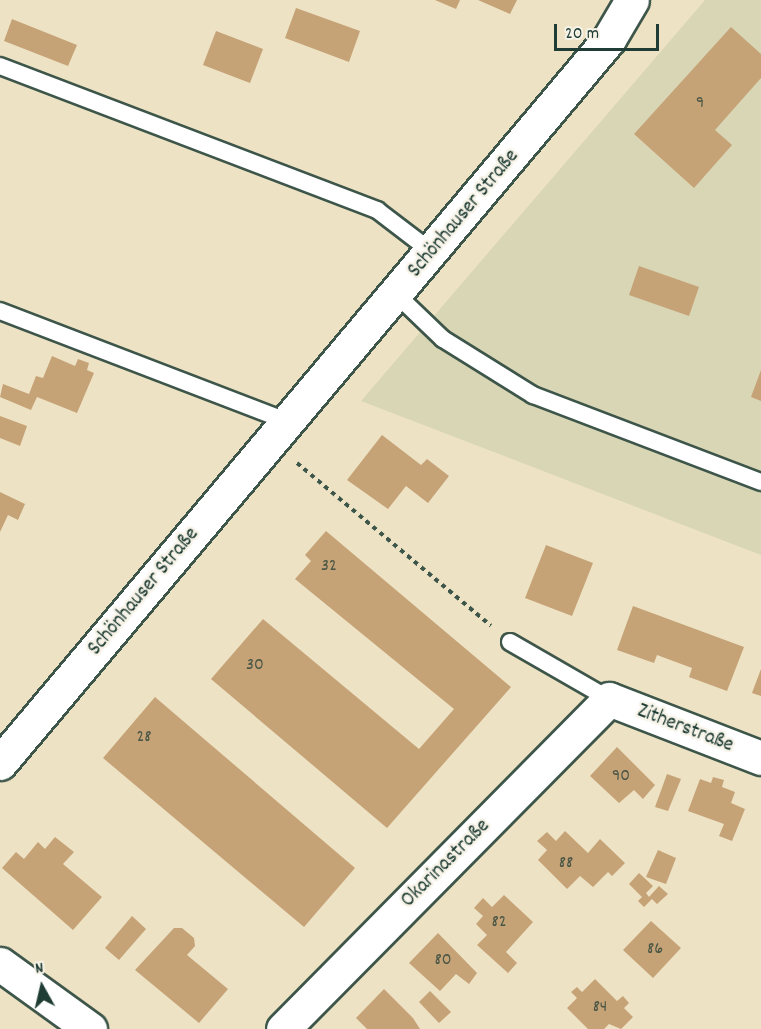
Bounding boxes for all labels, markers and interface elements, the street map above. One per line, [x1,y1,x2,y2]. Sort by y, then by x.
scale bar [557,12,662,50]
text: 20 m [565,22,599,47]
house number: 9 [696,93,704,115]
street label: Schönhauser Straße [403,145,525,283]
street label: Schönhauser Straße [83,523,205,661]
house number: 32 [321,556,337,578]
house number: 30 [246,655,264,677]
street label: Zitherstraße [633,699,737,759]
house number: 28 [136,727,152,749]
house number: 90 [612,766,630,788]
street label: Okarinastraße [396,814,496,914]
house number: 88 [559,853,573,875]
house number: 82 [491,912,507,934]
house number: 86 [647,939,663,961]
house number: 80 [434,950,452,972]
north arrow [12,957,72,1017]
text: N [34,957,45,981]
house number: 84 [593,997,607,1019]

